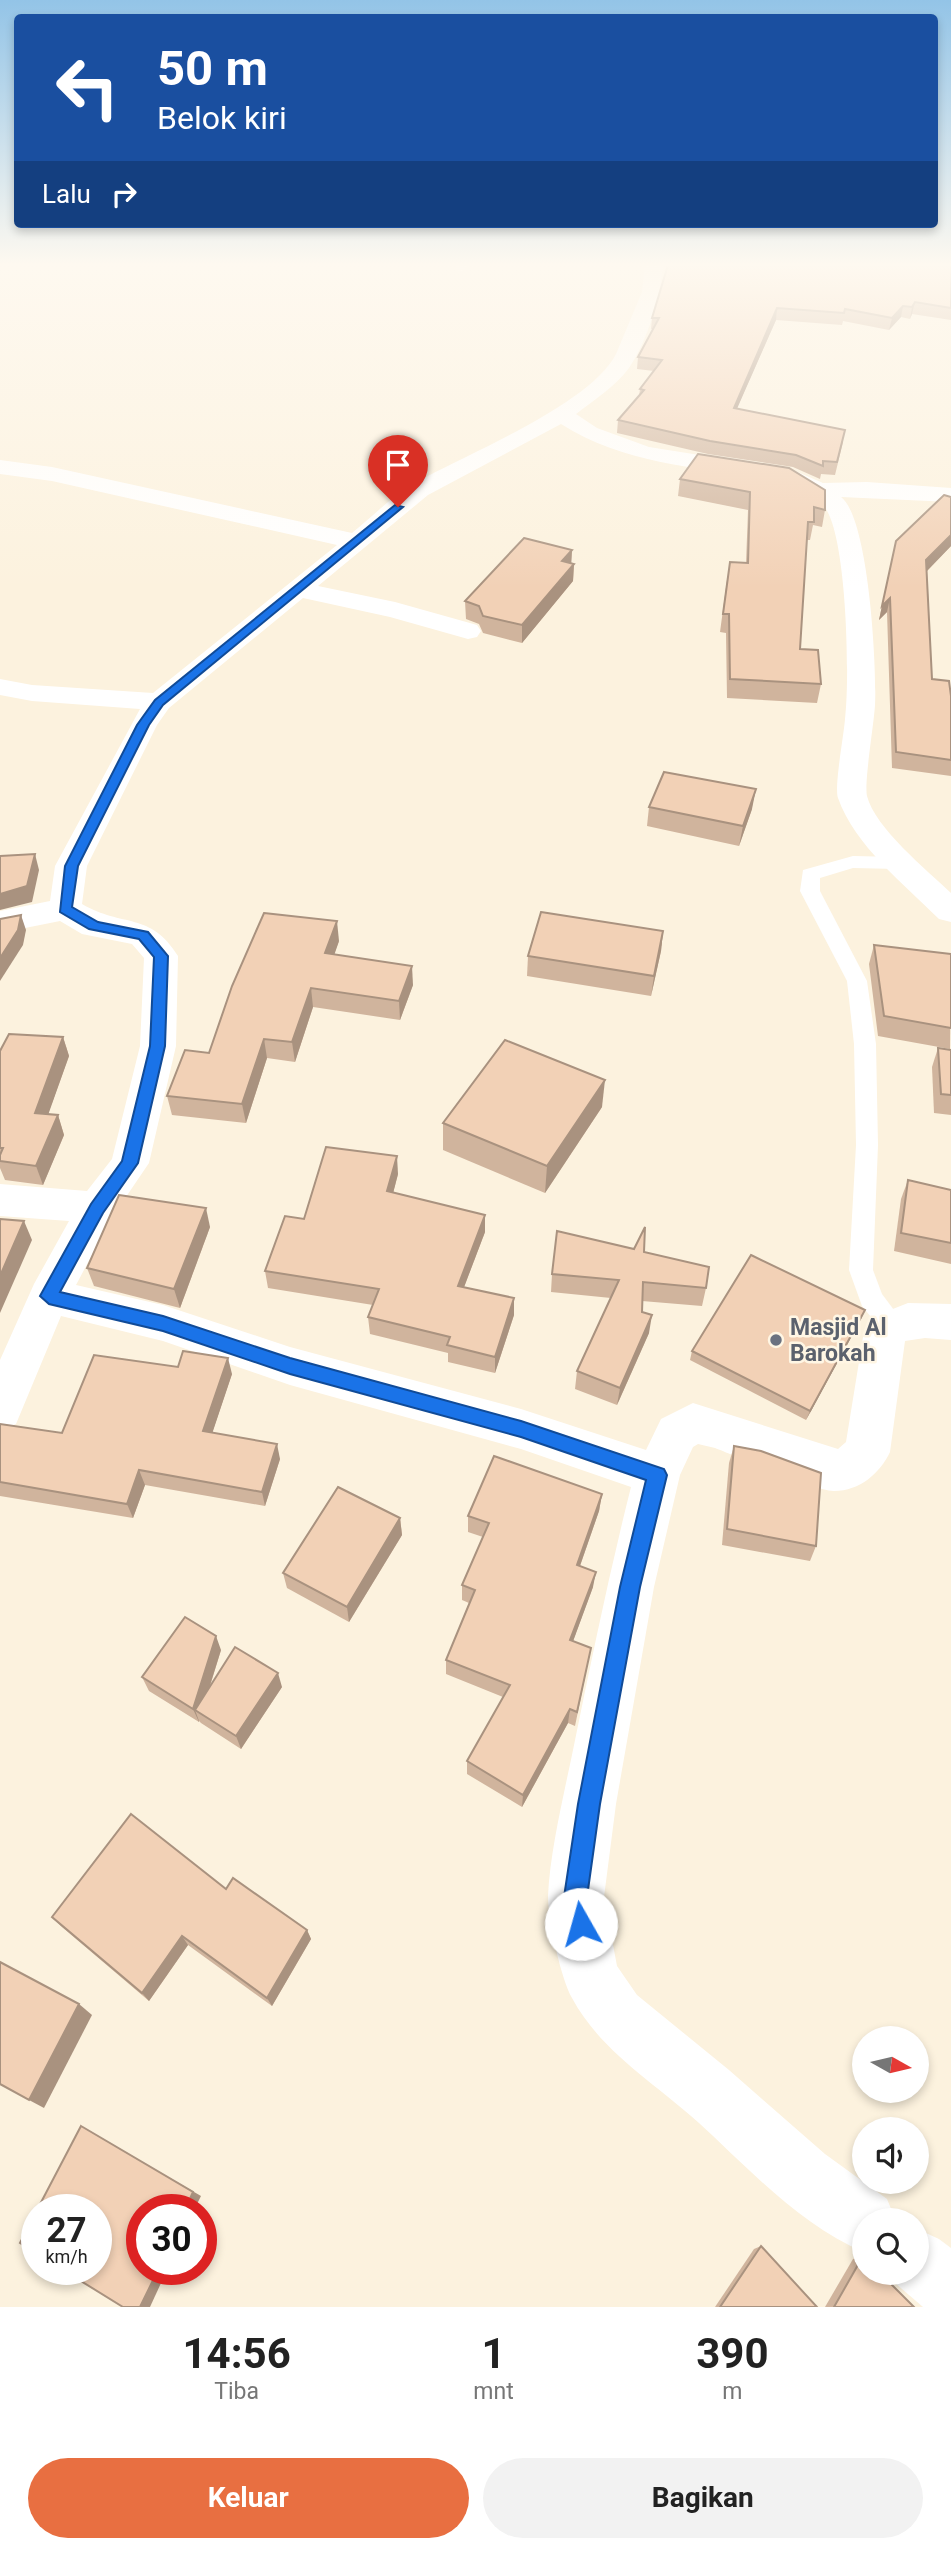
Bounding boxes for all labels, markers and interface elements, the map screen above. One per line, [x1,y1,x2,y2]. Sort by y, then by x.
text: 50 m [157,40,268,97]
icon: left [42,42,133,133]
text: Belok kiri [157,99,287,137]
icon: right [105,175,143,213]
text: Lalu [42,179,91,209]
pin [368,435,428,507]
icon: arrive [379,446,417,484]
place label: Masjid Al Barokah [790,1314,887,1367]
marker: Masjid Al Barokah [768,1332,784,1348]
position arrow [544,1887,618,1961]
north arrow [852,2026,929,2104]
map controls [852,2026,929,2285]
button: sound [852,2117,929,2194]
speed limit sign: 30 [126,2194,217,2285]
button: search [852,2208,929,2285]
text: 27 [46,2210,87,2251]
text: km/h [45,2246,88,2267]
text: 14:56 [183,2329,291,2378]
text: 1 [481,2329,506,2378]
text: 390 [696,2329,768,2378]
text: Tiba [214,2378,259,2405]
text: mnt [473,2378,514,2405]
text: m [722,2378,742,2405]
button: Keluar [28,2458,469,2538]
button: Bagikan [483,2458,923,2538]

